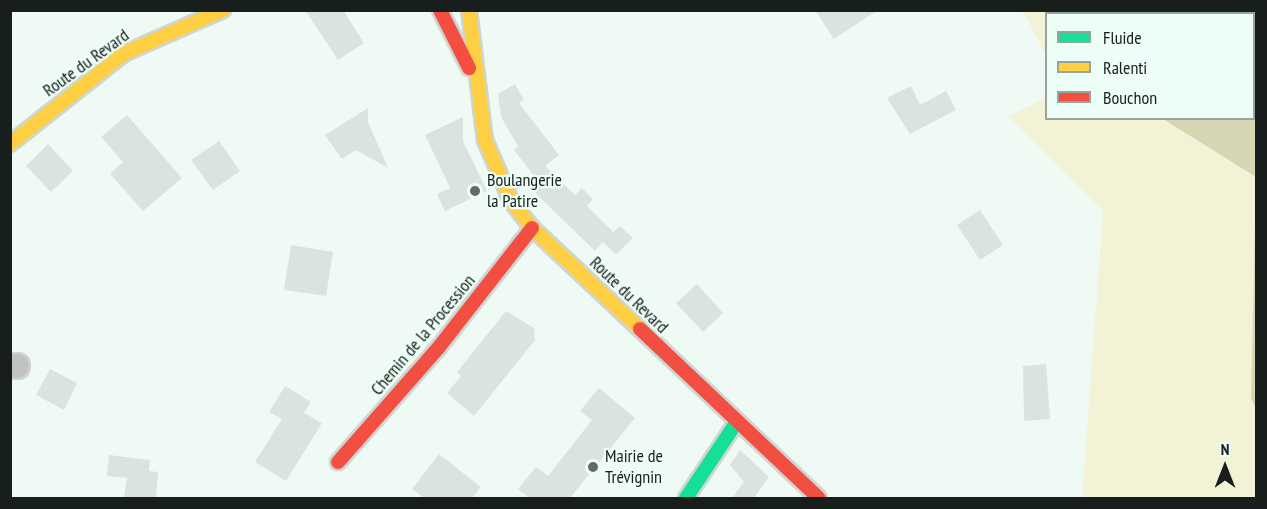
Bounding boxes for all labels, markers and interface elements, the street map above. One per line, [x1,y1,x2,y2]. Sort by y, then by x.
legend [1045,12,1255,120]
street label: Route du Revard [39,25,133,101]
text: Fluide [1103,26,1142,49]
text: Ralenti [1103,56,1147,79]
text: Bouchon [1103,86,1157,109]
place label: Boulangerie la Patire [487,170,562,213]
marker: Boulangerie la Patire [468,184,482,198]
street label: Route du Revard [585,252,673,338]
street label: Chemin de la Procession [366,270,480,400]
north arrow [1195,437,1255,497]
text: N [1221,439,1229,459]
place label: Mairie de Trévignin [605,446,663,488]
marker: Mairie de Trévignin [586,460,600,474]

